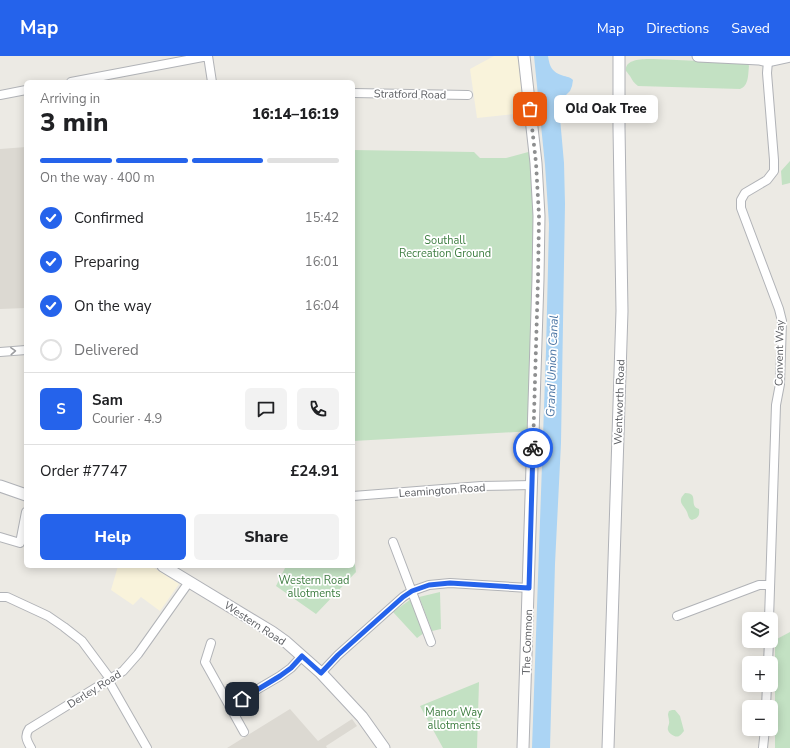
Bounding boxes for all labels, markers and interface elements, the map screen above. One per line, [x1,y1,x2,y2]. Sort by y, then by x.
text: Map [20,15,58,41]
text: Map [597,19,624,38]
text: Directions [646,19,709,38]
text: Saved [731,19,770,38]
street label: Stratford Road [374,86,446,103]
text: Arriving in [40,90,100,108]
pin [513,92,547,126]
callout: Old Oak Tree [554,95,658,123]
icon: bag [519,98,541,120]
text: Old Oak Tree [565,100,647,118]
text: 16:14–16:19 [252,104,339,124]
text: 3 min [40,105,108,140]
text: On the way · 400 m [40,169,155,187]
icon: check [40,207,62,229]
text: Confirmed [74,208,144,228]
text: 15:42 [305,209,339,227]
park label: Southall Recreation Ground [399,233,491,261]
icon: check [40,251,62,273]
text: Preparing [74,252,139,272]
text: 16:01 [305,253,339,271]
icon: check [40,295,62,317]
text: On the way [74,296,152,316]
text: 16:04 [305,297,339,315]
water label: Grand Union Canal [542,314,562,417]
street label: Convent Way [771,319,788,386]
text: Delivered [74,340,139,360]
one-way arrow [10,347,16,355]
street label: Wentworth Road [611,359,628,445]
button: chat [245,388,287,430]
button: phone [297,388,339,430]
text: Sam [92,390,123,410]
text: S [56,399,66,419]
text: Courier · 4.9 [92,410,162,428]
courier [513,428,553,468]
icon: bike [522,437,544,459]
text: Order #7747 [40,461,128,481]
text: £24.91 [290,461,339,481]
street label: Leamington Road [398,480,486,501]
button: Help [40,514,186,560]
button: Share [194,514,339,560]
park label: Western Road allotments [279,573,349,601]
street label: Western Road [221,598,289,649]
street label: The Common [519,609,536,675]
map controls [742,612,778,736]
button: layers [742,612,778,648]
button: + [742,656,778,692]
street label: Derley Road [64,667,124,712]
pin [225,682,259,716]
icon: home [231,688,253,710]
button: − [742,700,778,736]
park label: Manor Way allotments [425,705,483,733]

